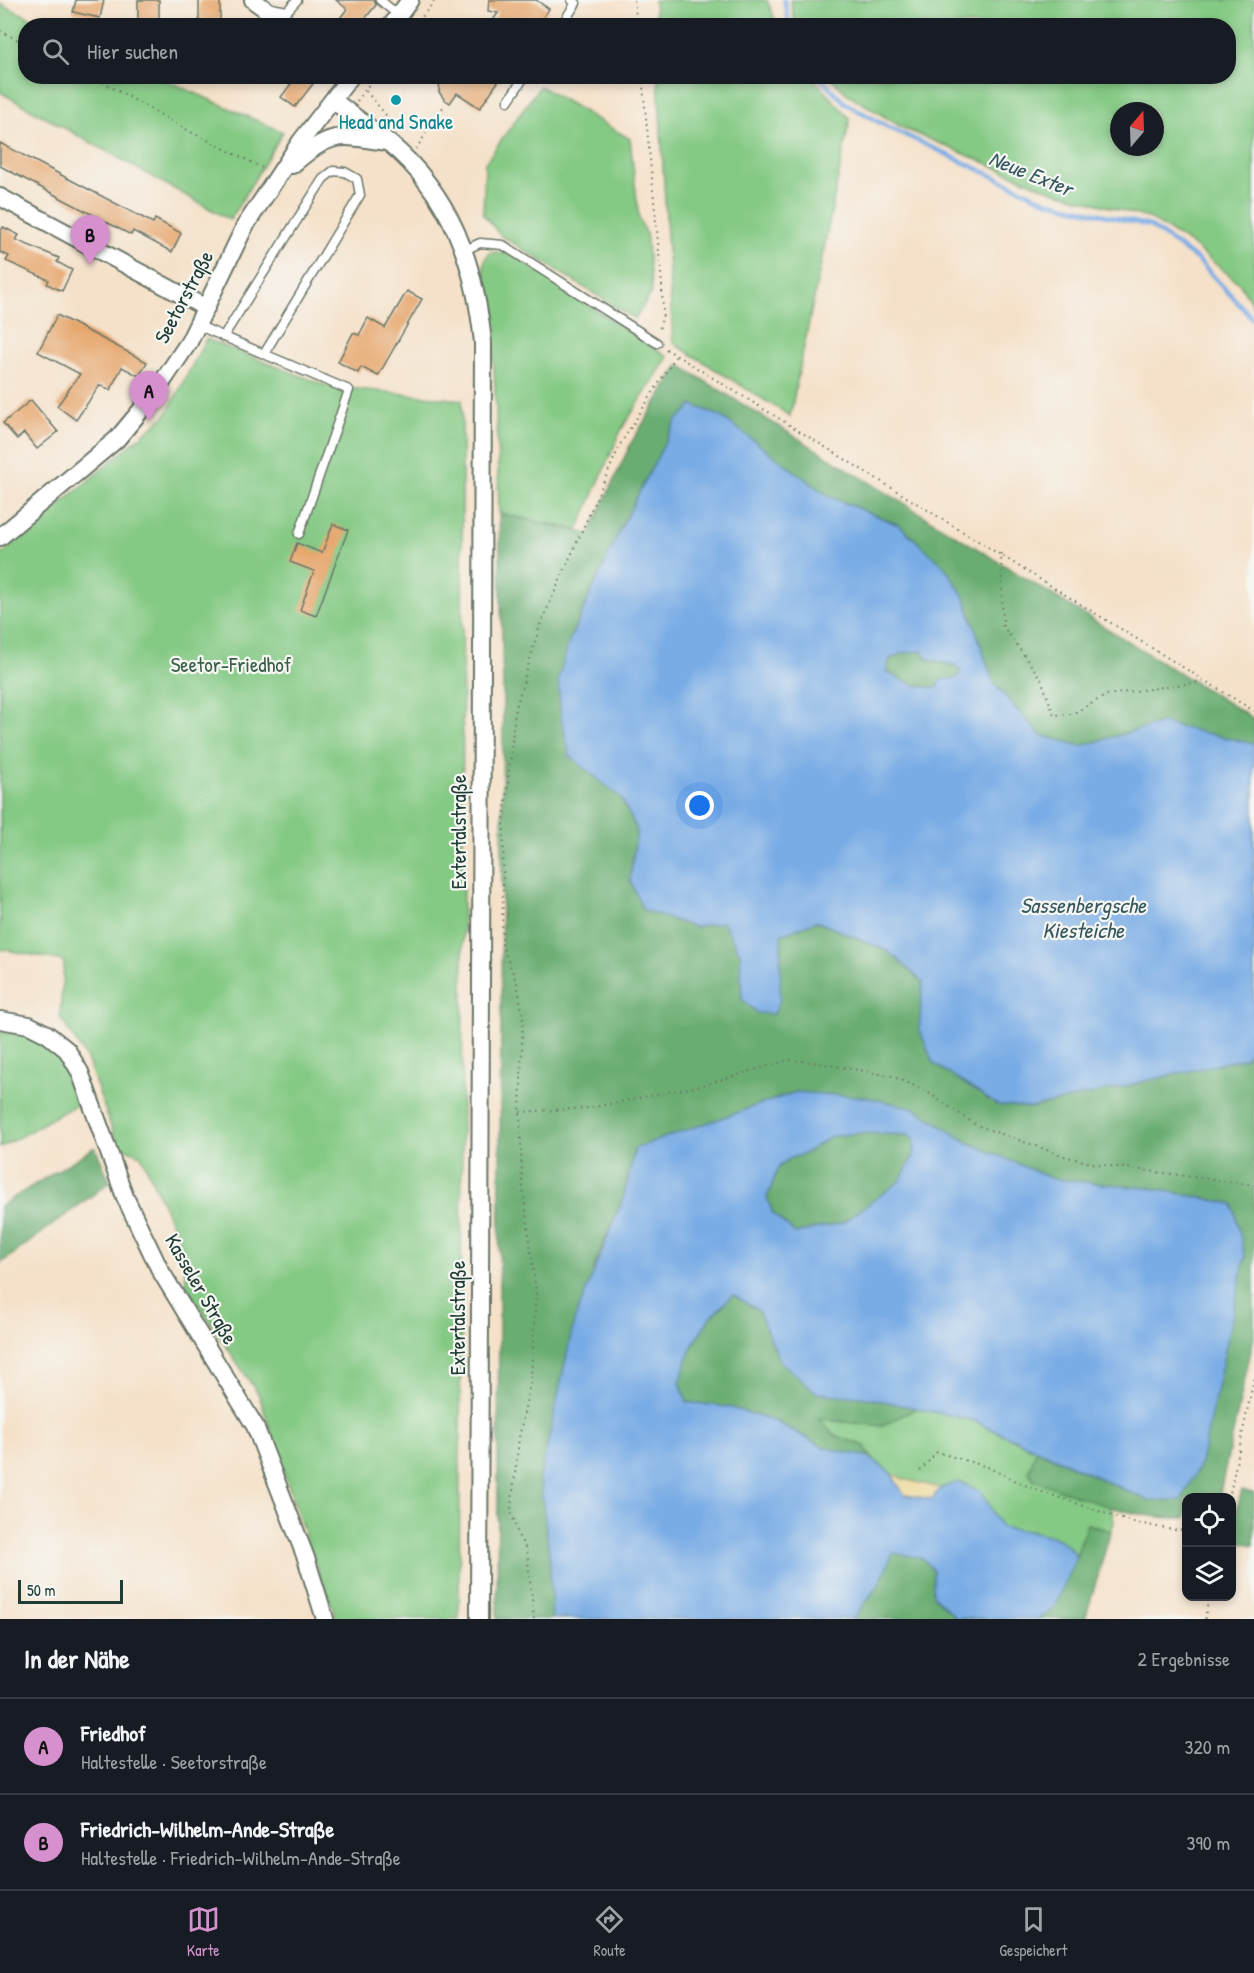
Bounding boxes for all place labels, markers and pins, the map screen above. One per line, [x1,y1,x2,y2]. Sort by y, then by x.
marker: Head and Snake [389,93,403,107]
place label: Head and Snake [339,107,453,136]
pin: B [70,216,110,265]
pin: A [130,372,168,421]

